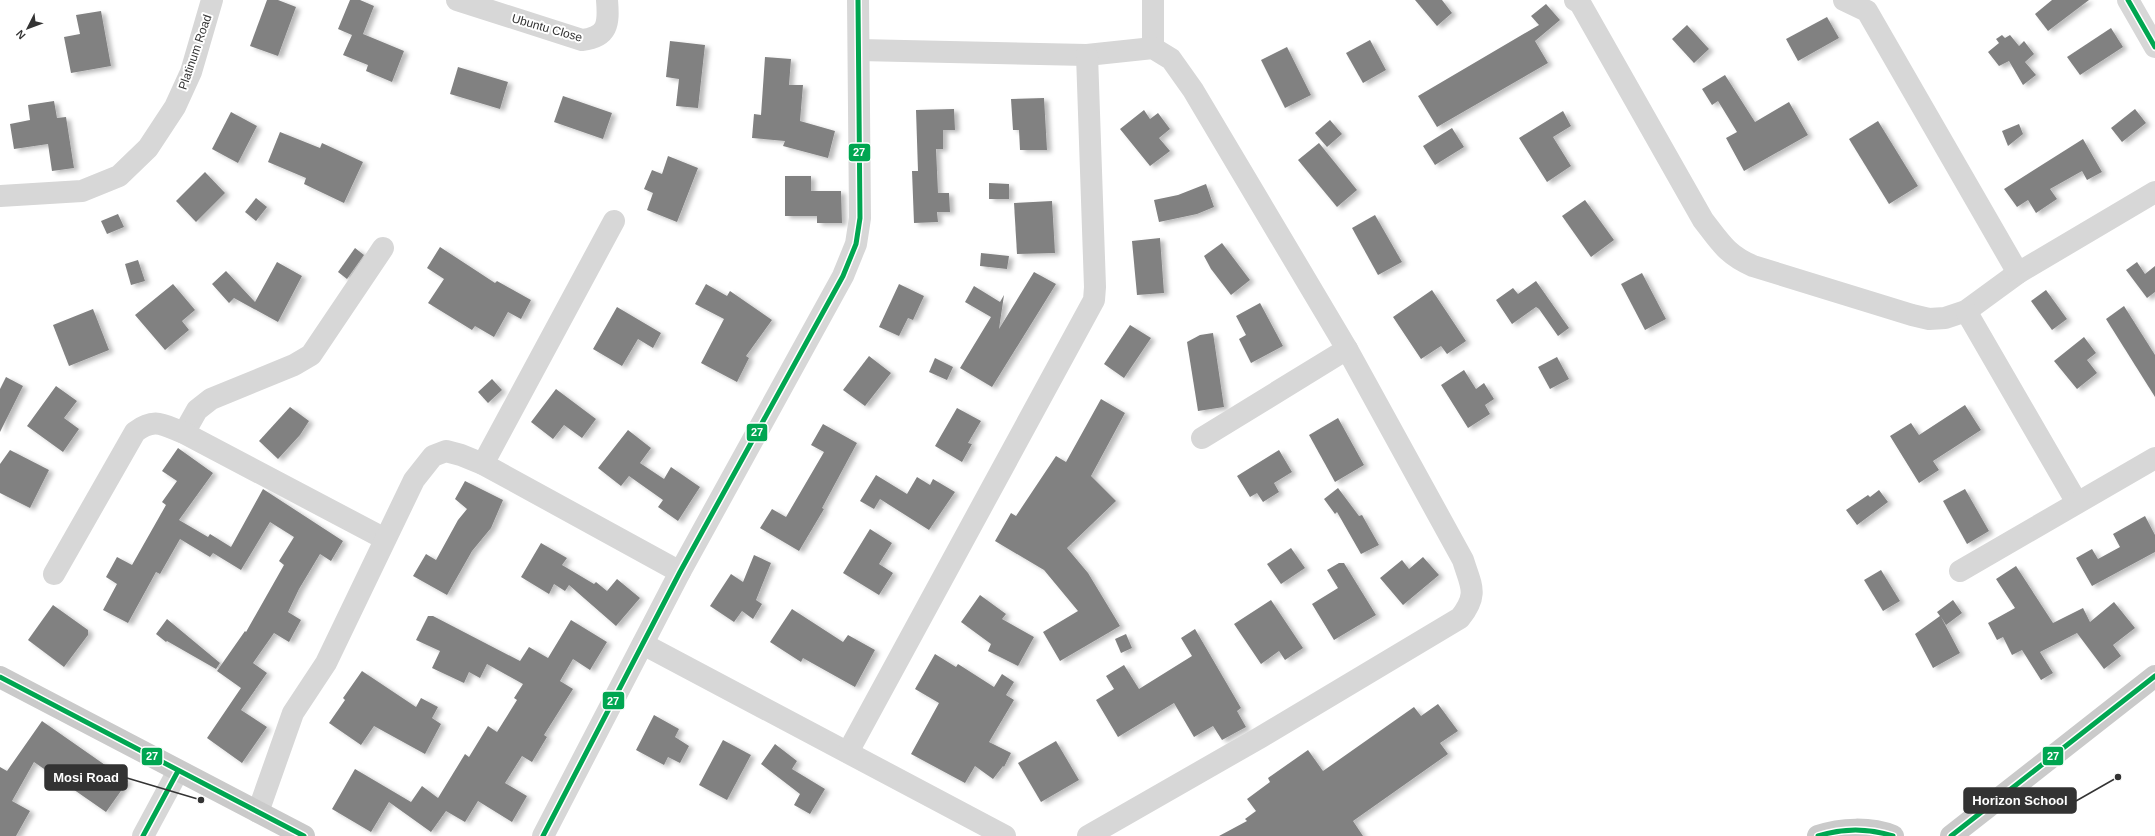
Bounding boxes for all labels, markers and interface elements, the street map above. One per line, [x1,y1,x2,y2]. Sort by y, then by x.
north arrow [8,8,48,48]
street label: Ubuntu Close [510,11,584,45]
street label: Platinum Road [176,13,214,91]
text: N [13,28,28,42]
line badge: 27 [848,143,871,162]
text: 27 [853,146,865,158]
line badge: 27 [746,423,768,442]
text: 27 [751,426,763,438]
line badge: 27 [602,691,625,710]
text: 27 [607,695,619,707]
line badge: 27 [2042,746,2064,766]
line badge: 27 [141,747,163,766]
text: 27 [146,750,158,762]
text: 27 [2047,750,2059,762]
callout: Mosi Road [45,765,127,790]
text: Mosi Road [53,770,119,785]
callout: Horizon School [1964,788,2076,813]
text: Horizon School [1972,793,2068,808]

